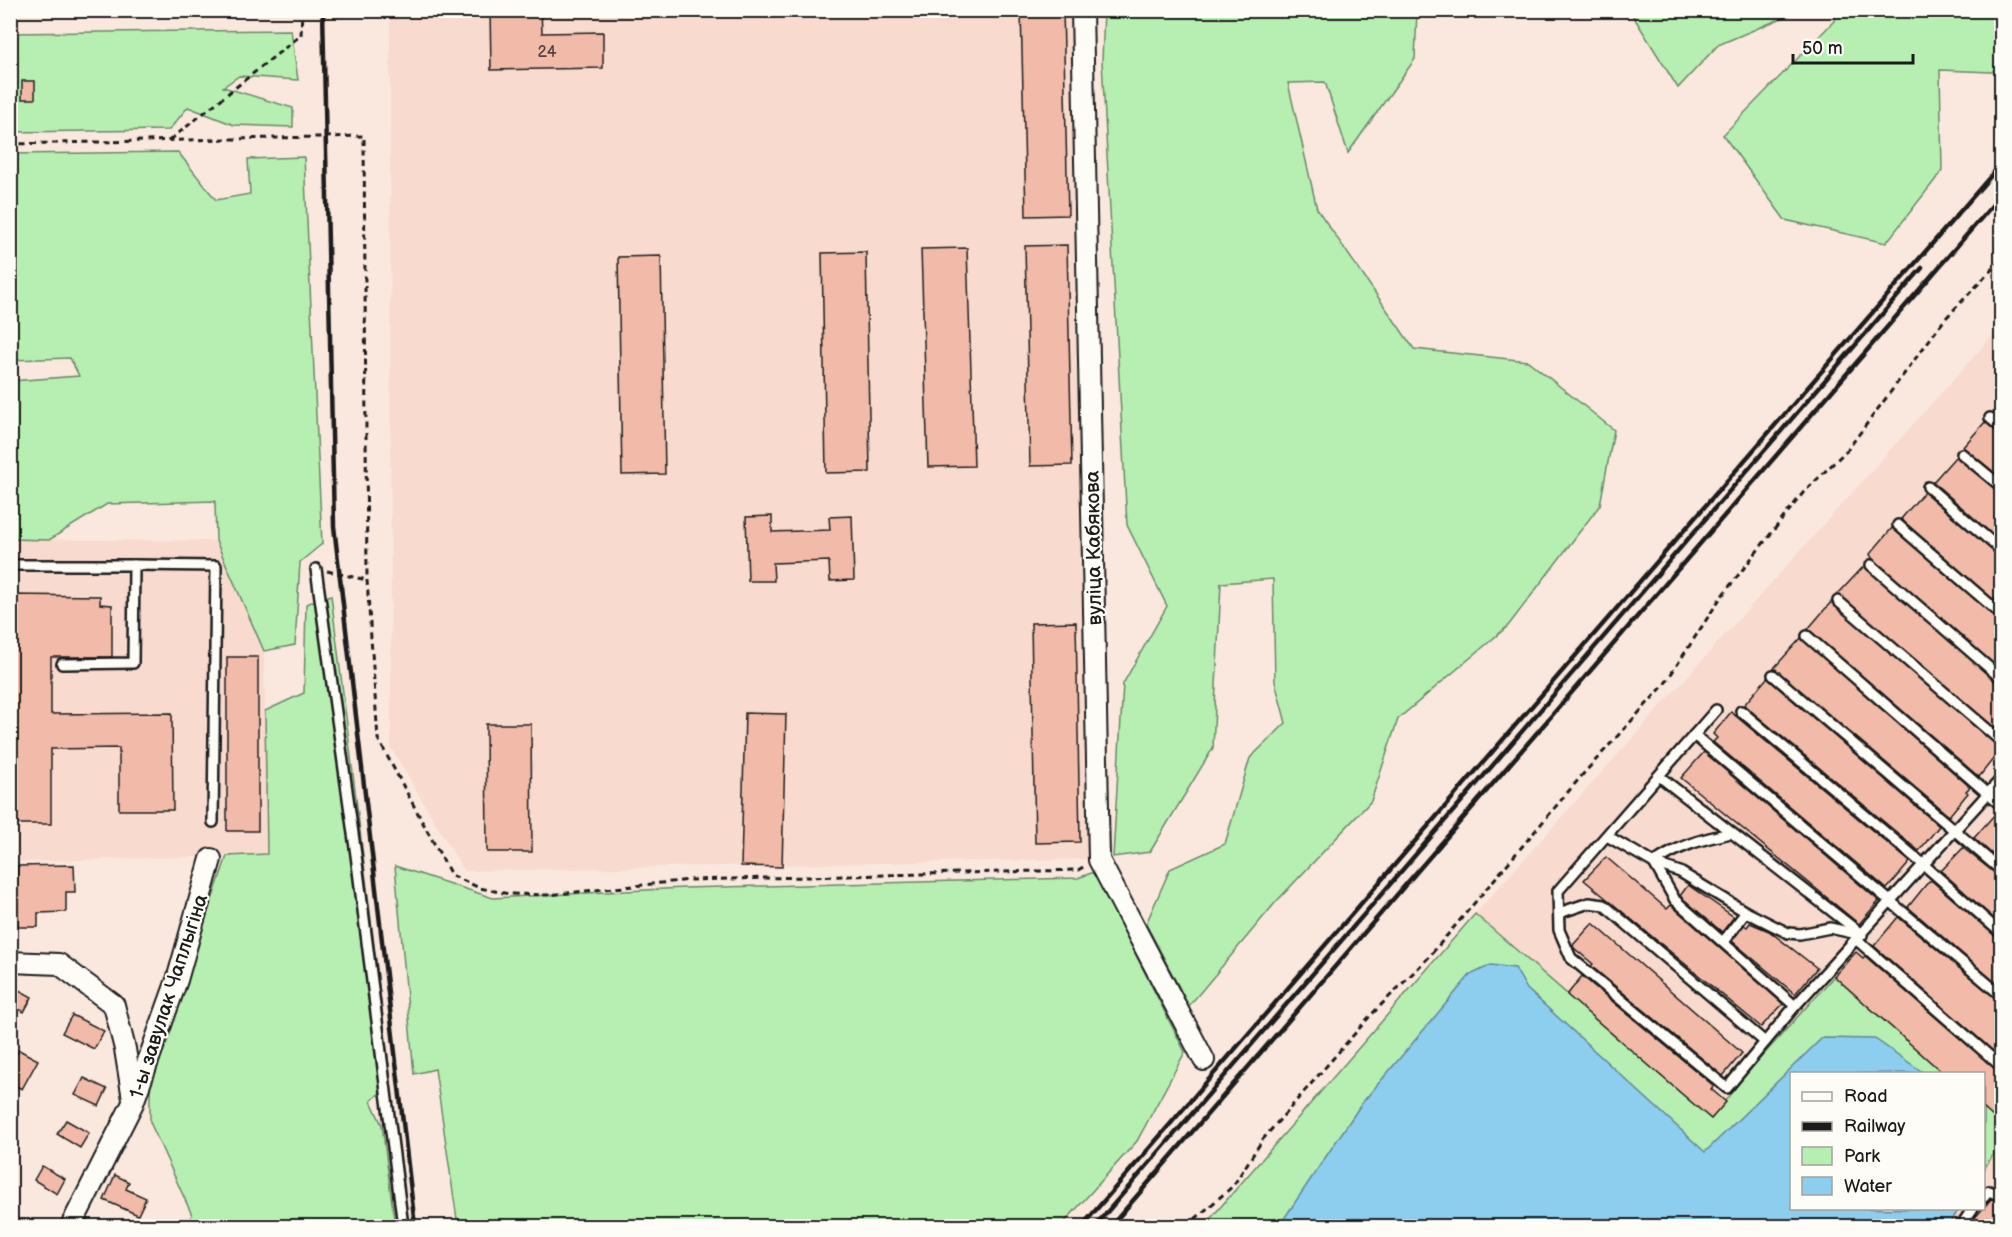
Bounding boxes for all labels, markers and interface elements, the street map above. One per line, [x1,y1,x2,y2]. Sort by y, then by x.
scale bar [1793,27,1913,65]
text: 50 m [1802,38,1843,59]
house number: 24 [538,43,557,62]
street label: вуліца Кабякова [1081,470,1107,626]
street label: 1-ы завулак Чаплыгіна [125,891,213,1102]
legend [1790,1072,1985,1210]
text: Road [1844,1086,1888,1107]
text: Railway [1844,1116,1906,1137]
text: Park [1844,1146,1880,1167]
text: Water [1844,1176,1892,1197]

